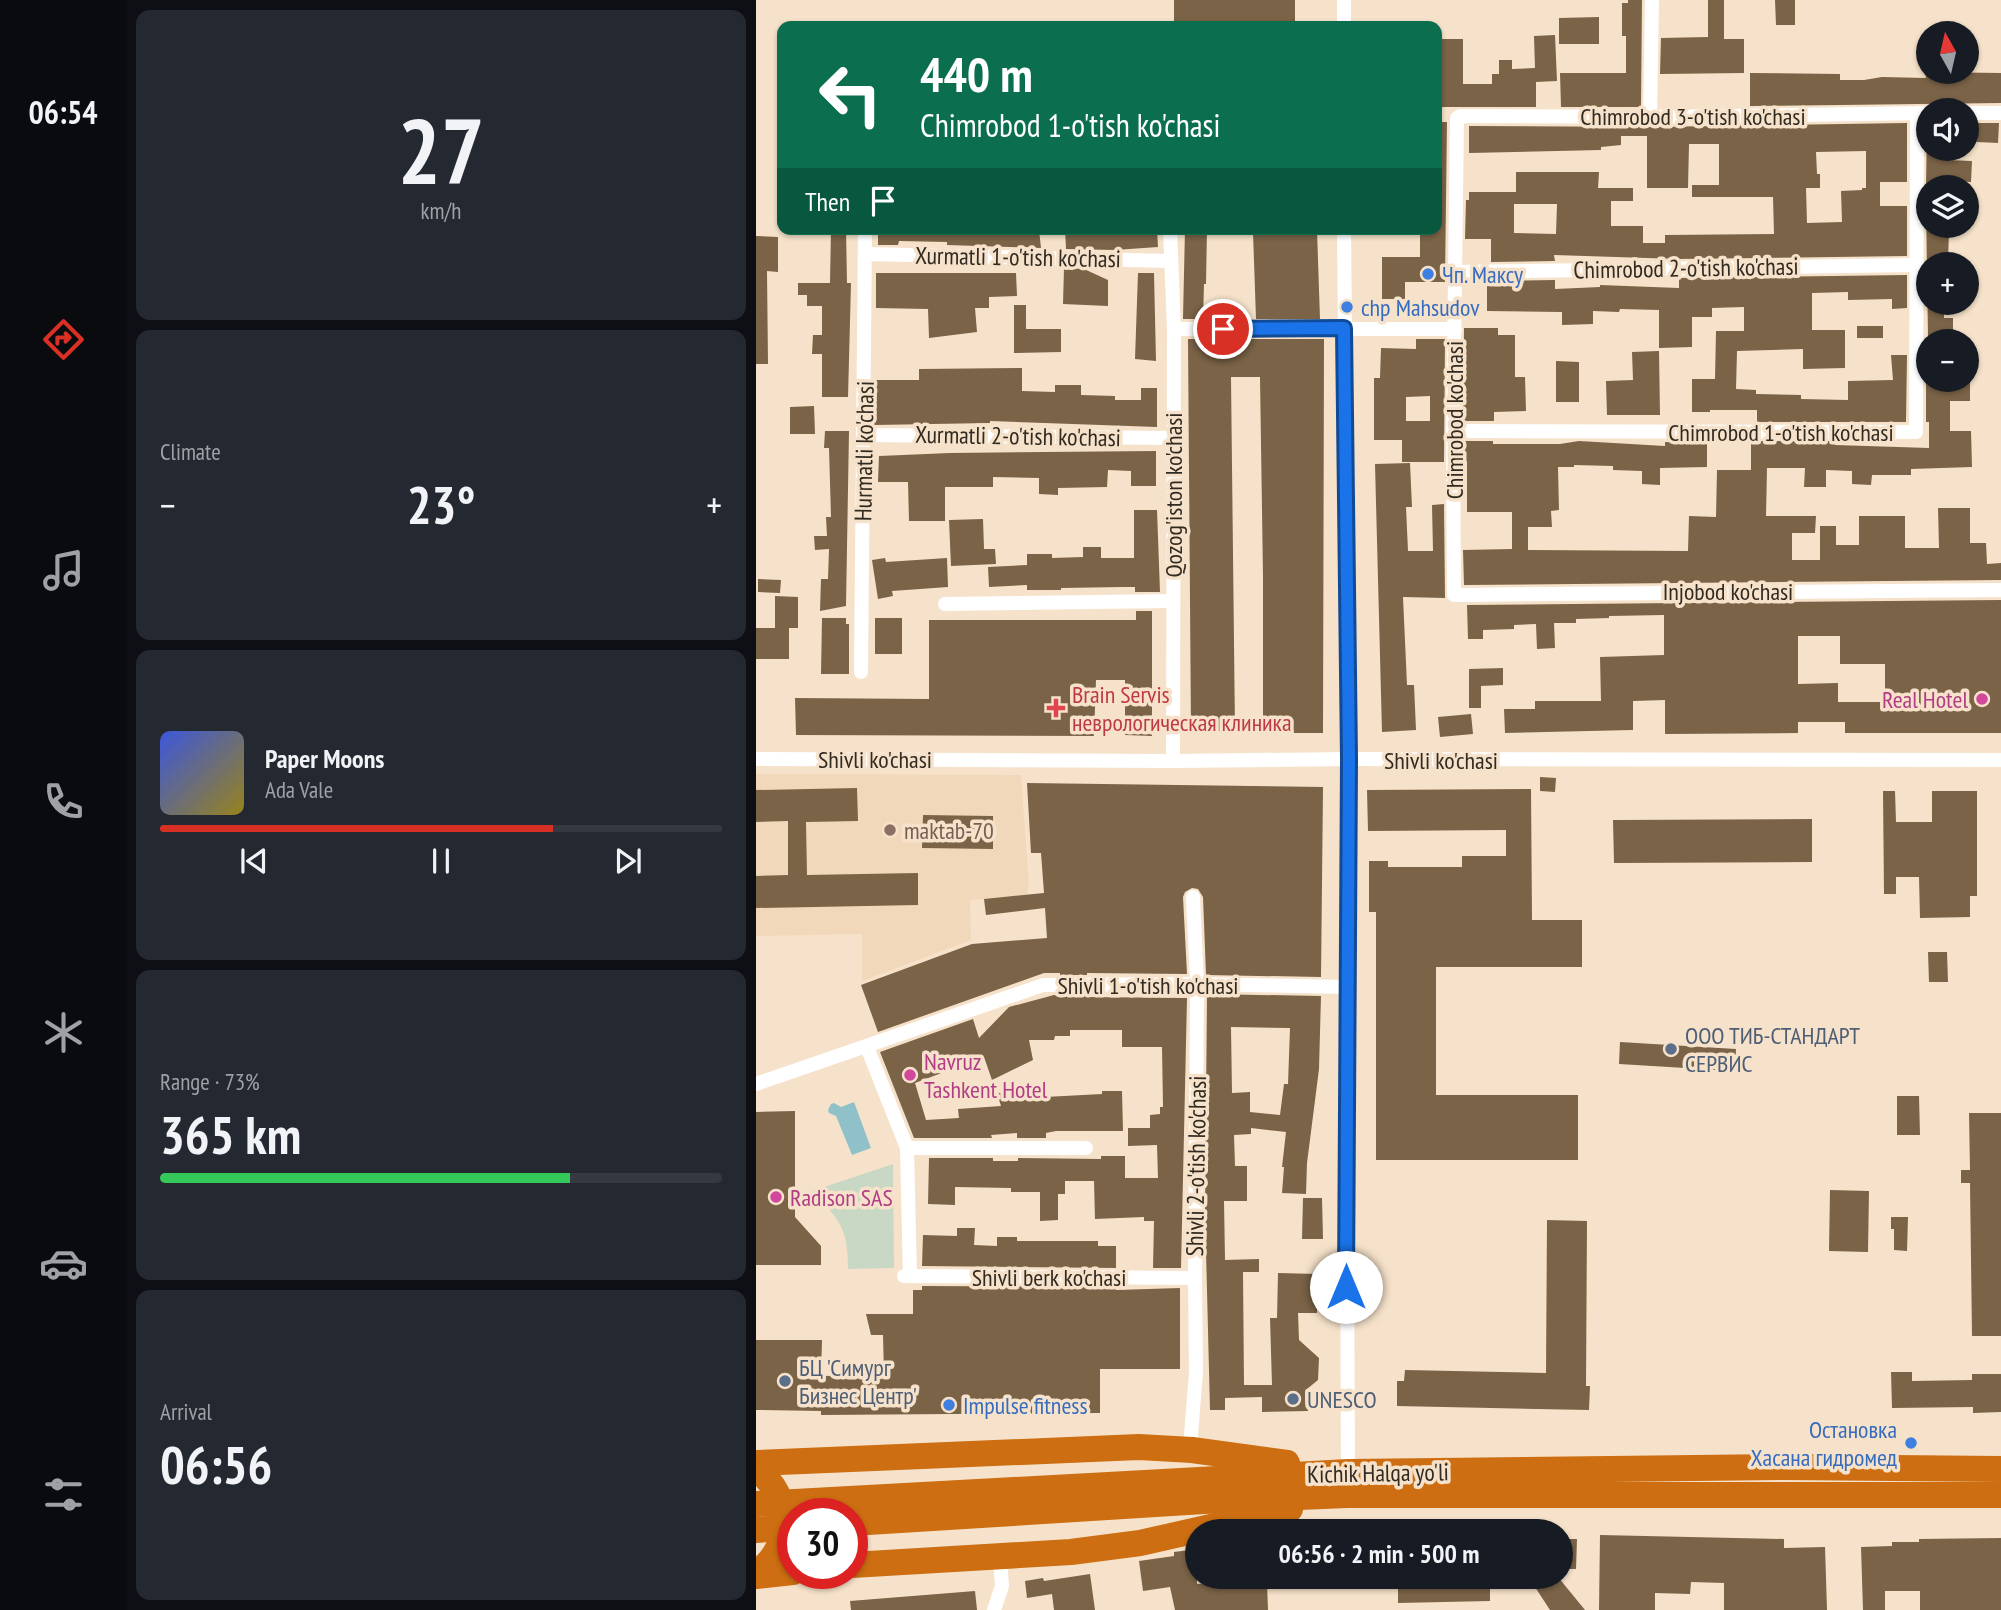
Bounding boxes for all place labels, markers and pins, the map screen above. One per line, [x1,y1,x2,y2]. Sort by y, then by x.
place label: Чп. Максу [1442,259,1523,290]
marker: Чп. Максу [1420,266,1436,282]
place label: chp Mahsudov [1361,292,1480,323]
pin [1193,299,1253,359]
marker: chp Mahsudov [1339,299,1355,315]
place label: Brain Servis неврологическая клиника [1072,679,1291,738]
place label: Real Hotel [1882,684,1968,715]
marker: Real Hotel [1974,691,1990,707]
marker: Brain Servis неврологическая клиника [1046,698,1066,718]
place label: maktab-70 [904,815,994,846]
marker: maktab-70 [882,822,898,838]
place label: ООО ТИБ-СТАНДАРТ СЕРВИС [1685,1020,1860,1079]
marker: ООО ТИБ-СТАНДАРТ СЕРВИС [1663,1041,1679,1057]
place label: Navruz Tashkent Hotel [924,1046,1048,1105]
marker: Navruz Tashkent Hotel [902,1067,918,1083]
place label: Radison SAS [790,1182,893,1213]
marker: Radison SAS [768,1189,784,1205]
place label: БЦ 'Симург Бизнес Центр' [799,1352,917,1411]
marker: БЦ 'Симург Бизнес Центр' [777,1373,793,1389]
place label: UNESCO [1307,1384,1377,1415]
place label: Impulse fitness [963,1390,1088,1421]
marker: UNESCO [1285,1391,1301,1407]
marker: Impulse fitness [941,1397,957,1413]
place label: Остановка Хасана гидромед [1751,1414,1897,1473]
marker: Остановка Хасана гидромед [1903,1435,1919,1451]

